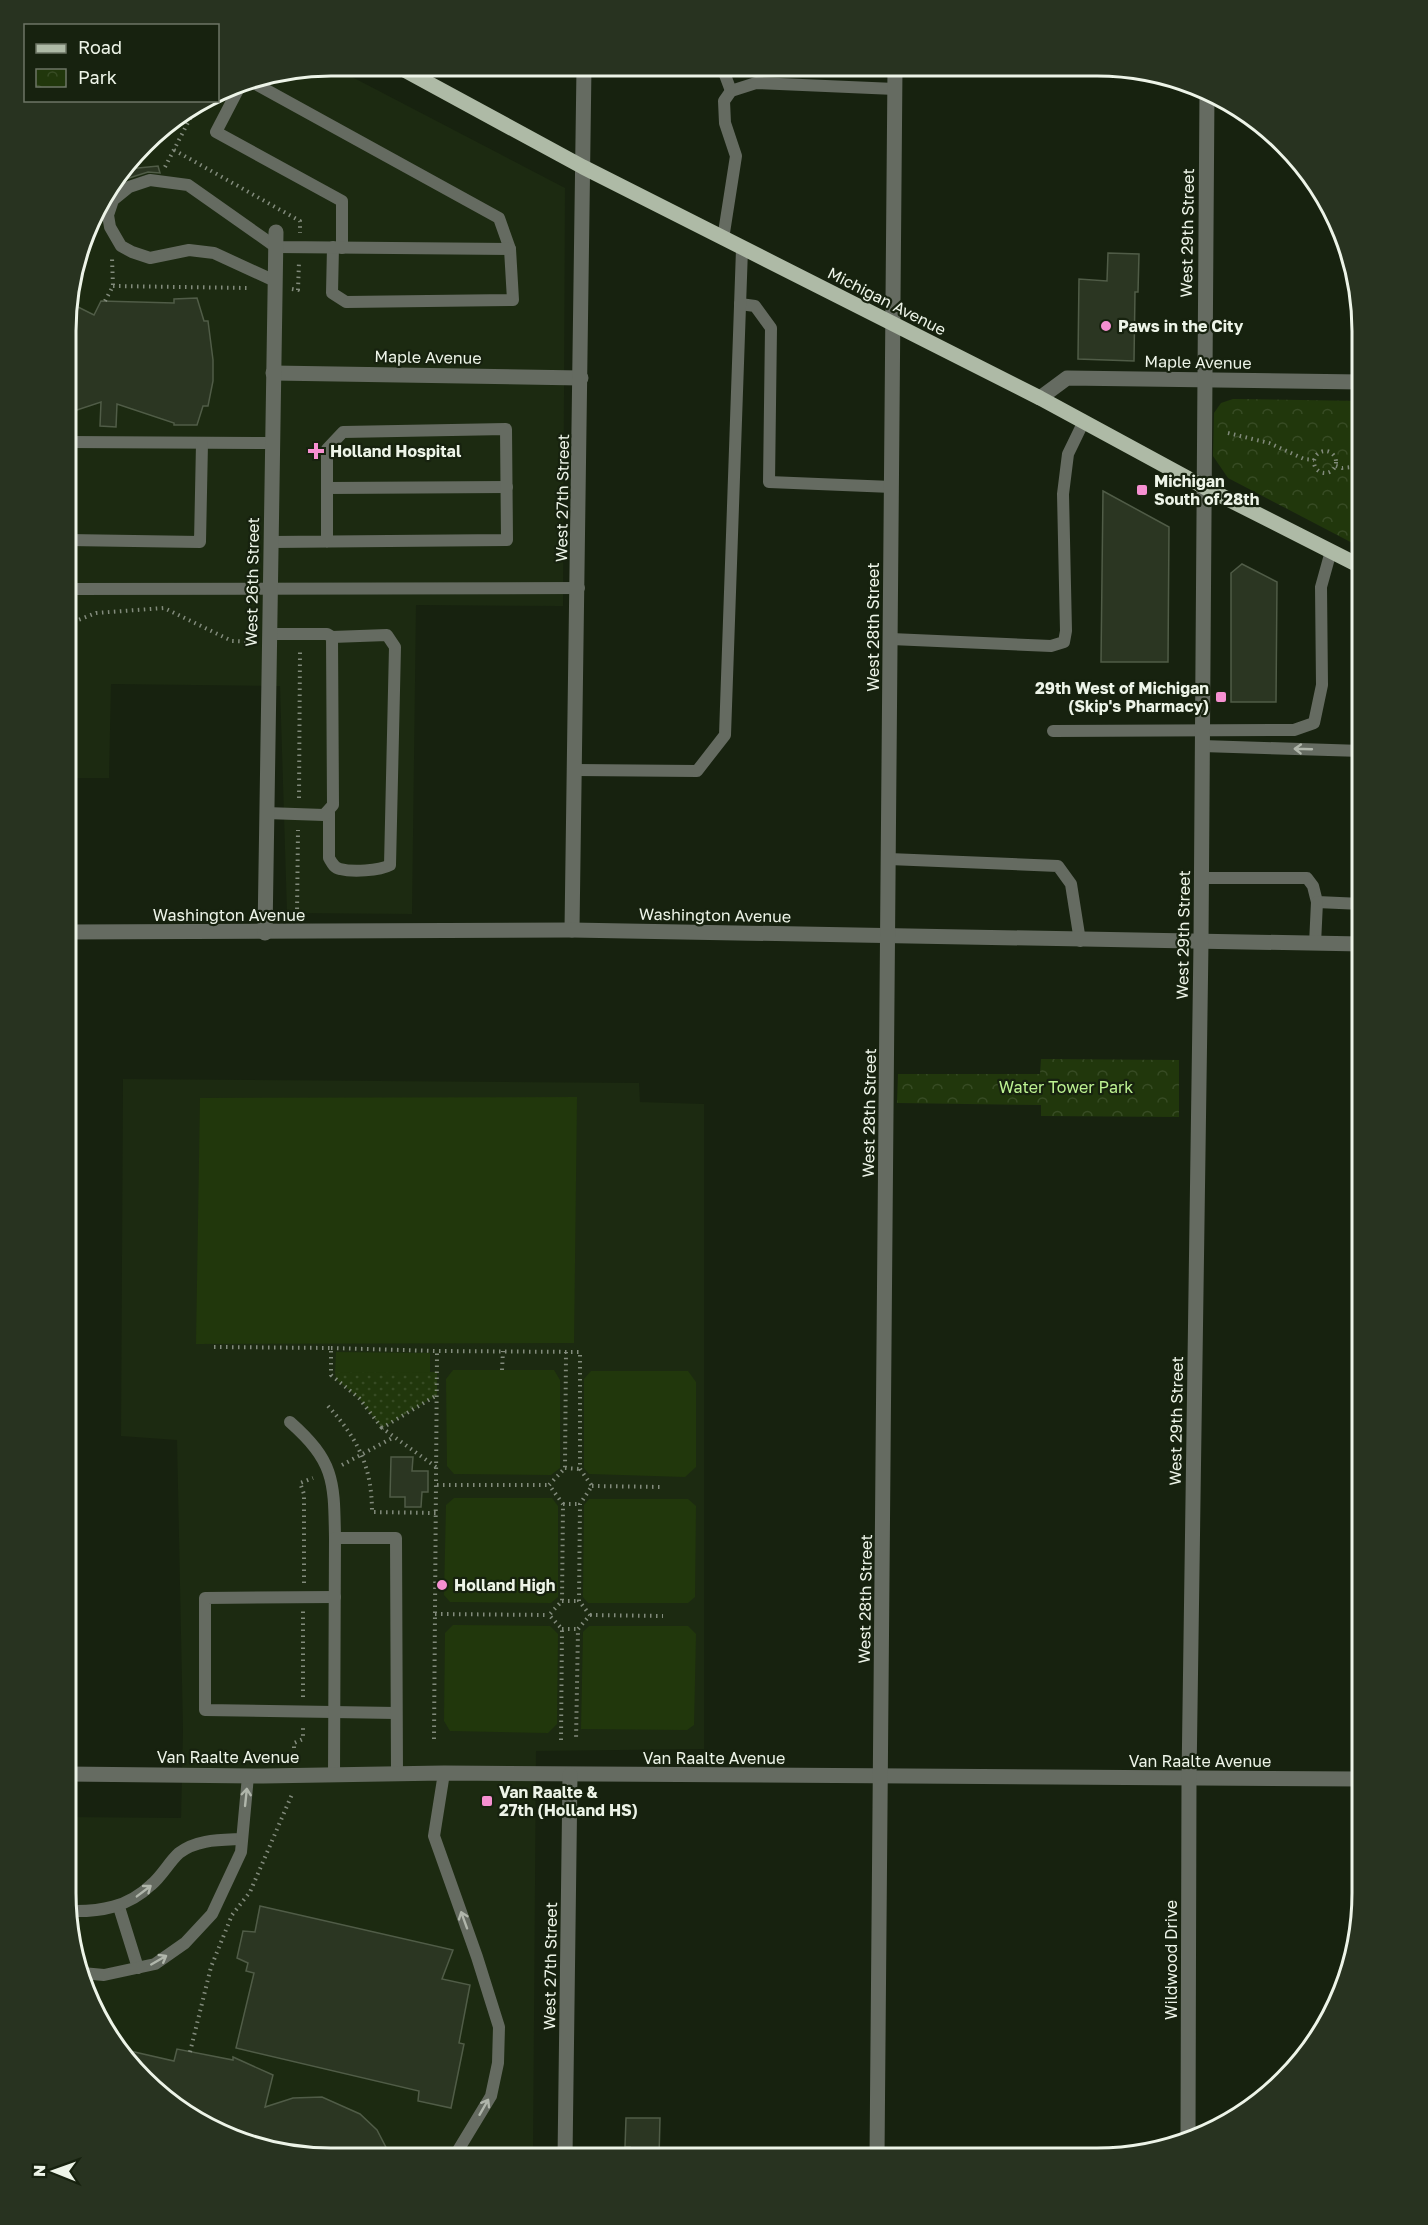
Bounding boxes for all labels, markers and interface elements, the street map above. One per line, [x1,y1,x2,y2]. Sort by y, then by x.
legend [24,24,219,102]
text: Road [78,36,122,58]
text: Park [78,66,117,88]
street label: West 29th Street [1176,168,1198,298]
street label: Michigan Avenue [824,263,950,339]
place label: Paws in the City [1118,316,1244,336]
marker: Paws in the City [1099,319,1113,333]
street label: Maple Avenue [374,346,482,368]
street label: Maple Avenue [1144,351,1252,373]
street label: West 27th Street [551,434,573,562]
place label: Holland Hospital [330,441,462,461]
marker: Holland Hospital [307,442,325,460]
place label: Michigan South of 28th [1154,471,1259,509]
marker: Michigan South of 28th [1135,483,1149,497]
street label: West 26th Street [241,517,263,647]
street label: West 28th Street [863,562,883,692]
place label: 29th West of Michigan (Skip's Pharmacy) [1035,678,1209,716]
marker: 29th West of Michigan (Skip's Pharmacy) [1214,690,1228,704]
one-way arrow [1294,743,1314,754]
street label: West 29th Street [1172,870,1194,1000]
street label: Washington Avenue [639,904,791,926]
street label: Washington Avenue [153,905,305,925]
street label: West 28th Street [858,1048,880,1178]
park label: Water Tower Park [999,1077,1133,1097]
street label: West 29th Street [1165,1356,1187,1486]
street label: West 28th Street [854,1534,876,1664]
place label: Holland High [454,1575,555,1595]
marker: Holland High [435,1578,449,1592]
street label: Van Raalte Avenue [157,1747,299,1767]
street label: Van Raalte Avenue [643,1748,785,1768]
street label: Van Raalte Avenue [1129,1751,1271,1771]
place label: Van Raalte & 27th (Holland HS) [499,1782,638,1820]
one-way arrow [241,1787,252,1807]
marker: Van Raalte & 27th (Holland HS) [480,1794,494,1808]
one-way arrow [135,1884,151,1897]
street label: Wildwood Drive [1161,1900,1181,2020]
street label: West 27th Street [539,1902,561,2030]
one-way arrow [457,1911,468,1930]
one-way arrow [150,1954,167,1966]
one-way arrow [479,2099,491,2116]
north arrow [24,2141,84,2201]
text: N [29,2164,49,2177]

